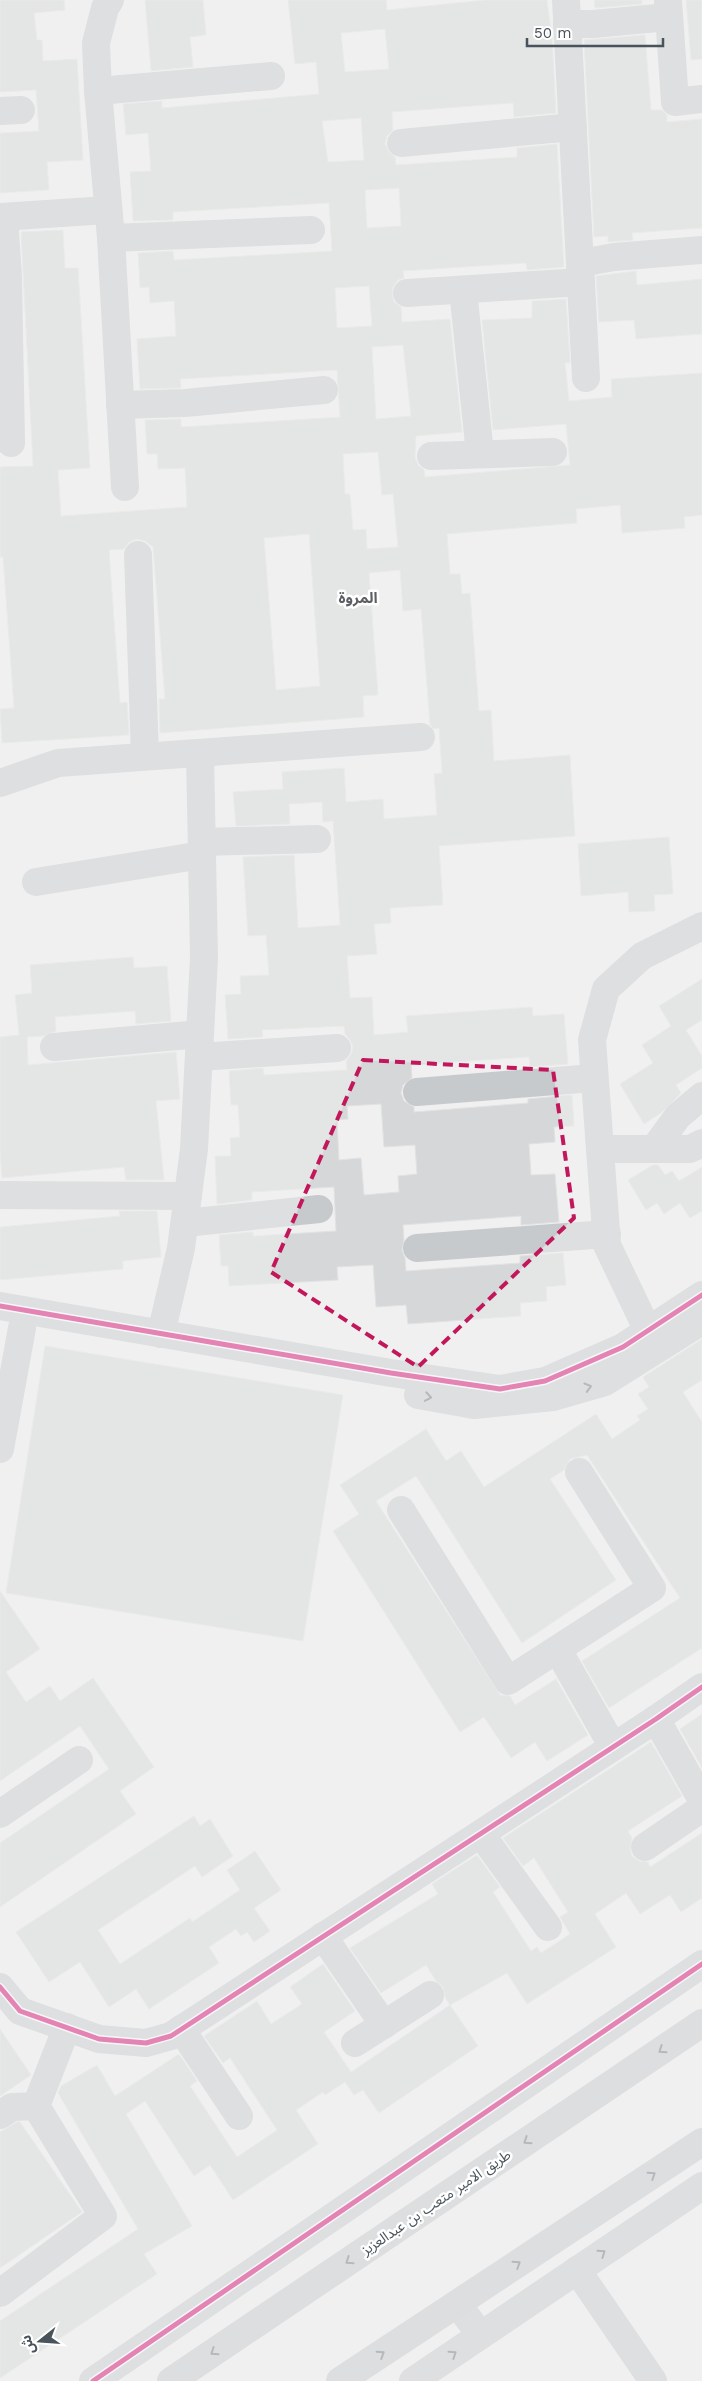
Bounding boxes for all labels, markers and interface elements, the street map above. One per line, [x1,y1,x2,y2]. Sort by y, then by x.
scale bar [527,15,663,47]
text: 50 m [534,24,571,42]
district label: المروة [338,589,378,607]
one-way arrow [583,1382,591,1392]
one-way arrow [423,1391,432,1401]
one-way arrow [658,2044,667,2053]
one-way arrow [523,2135,533,2144]
street label: طريق الامير متعب بن عبدالعزيز [358,2146,515,2260]
one-way arrow [647,2172,656,2181]
one-way arrow [596,2250,606,2259]
one-way arrow [345,2255,354,2264]
one-way arrow [511,2261,520,2271]
north arrow [15,2316,65,2366]
text: ش [17,2333,38,2356]
one-way arrow [210,2346,220,2355]
one-way arrow [375,2351,385,2360]
one-way arrow [447,2351,457,2360]

